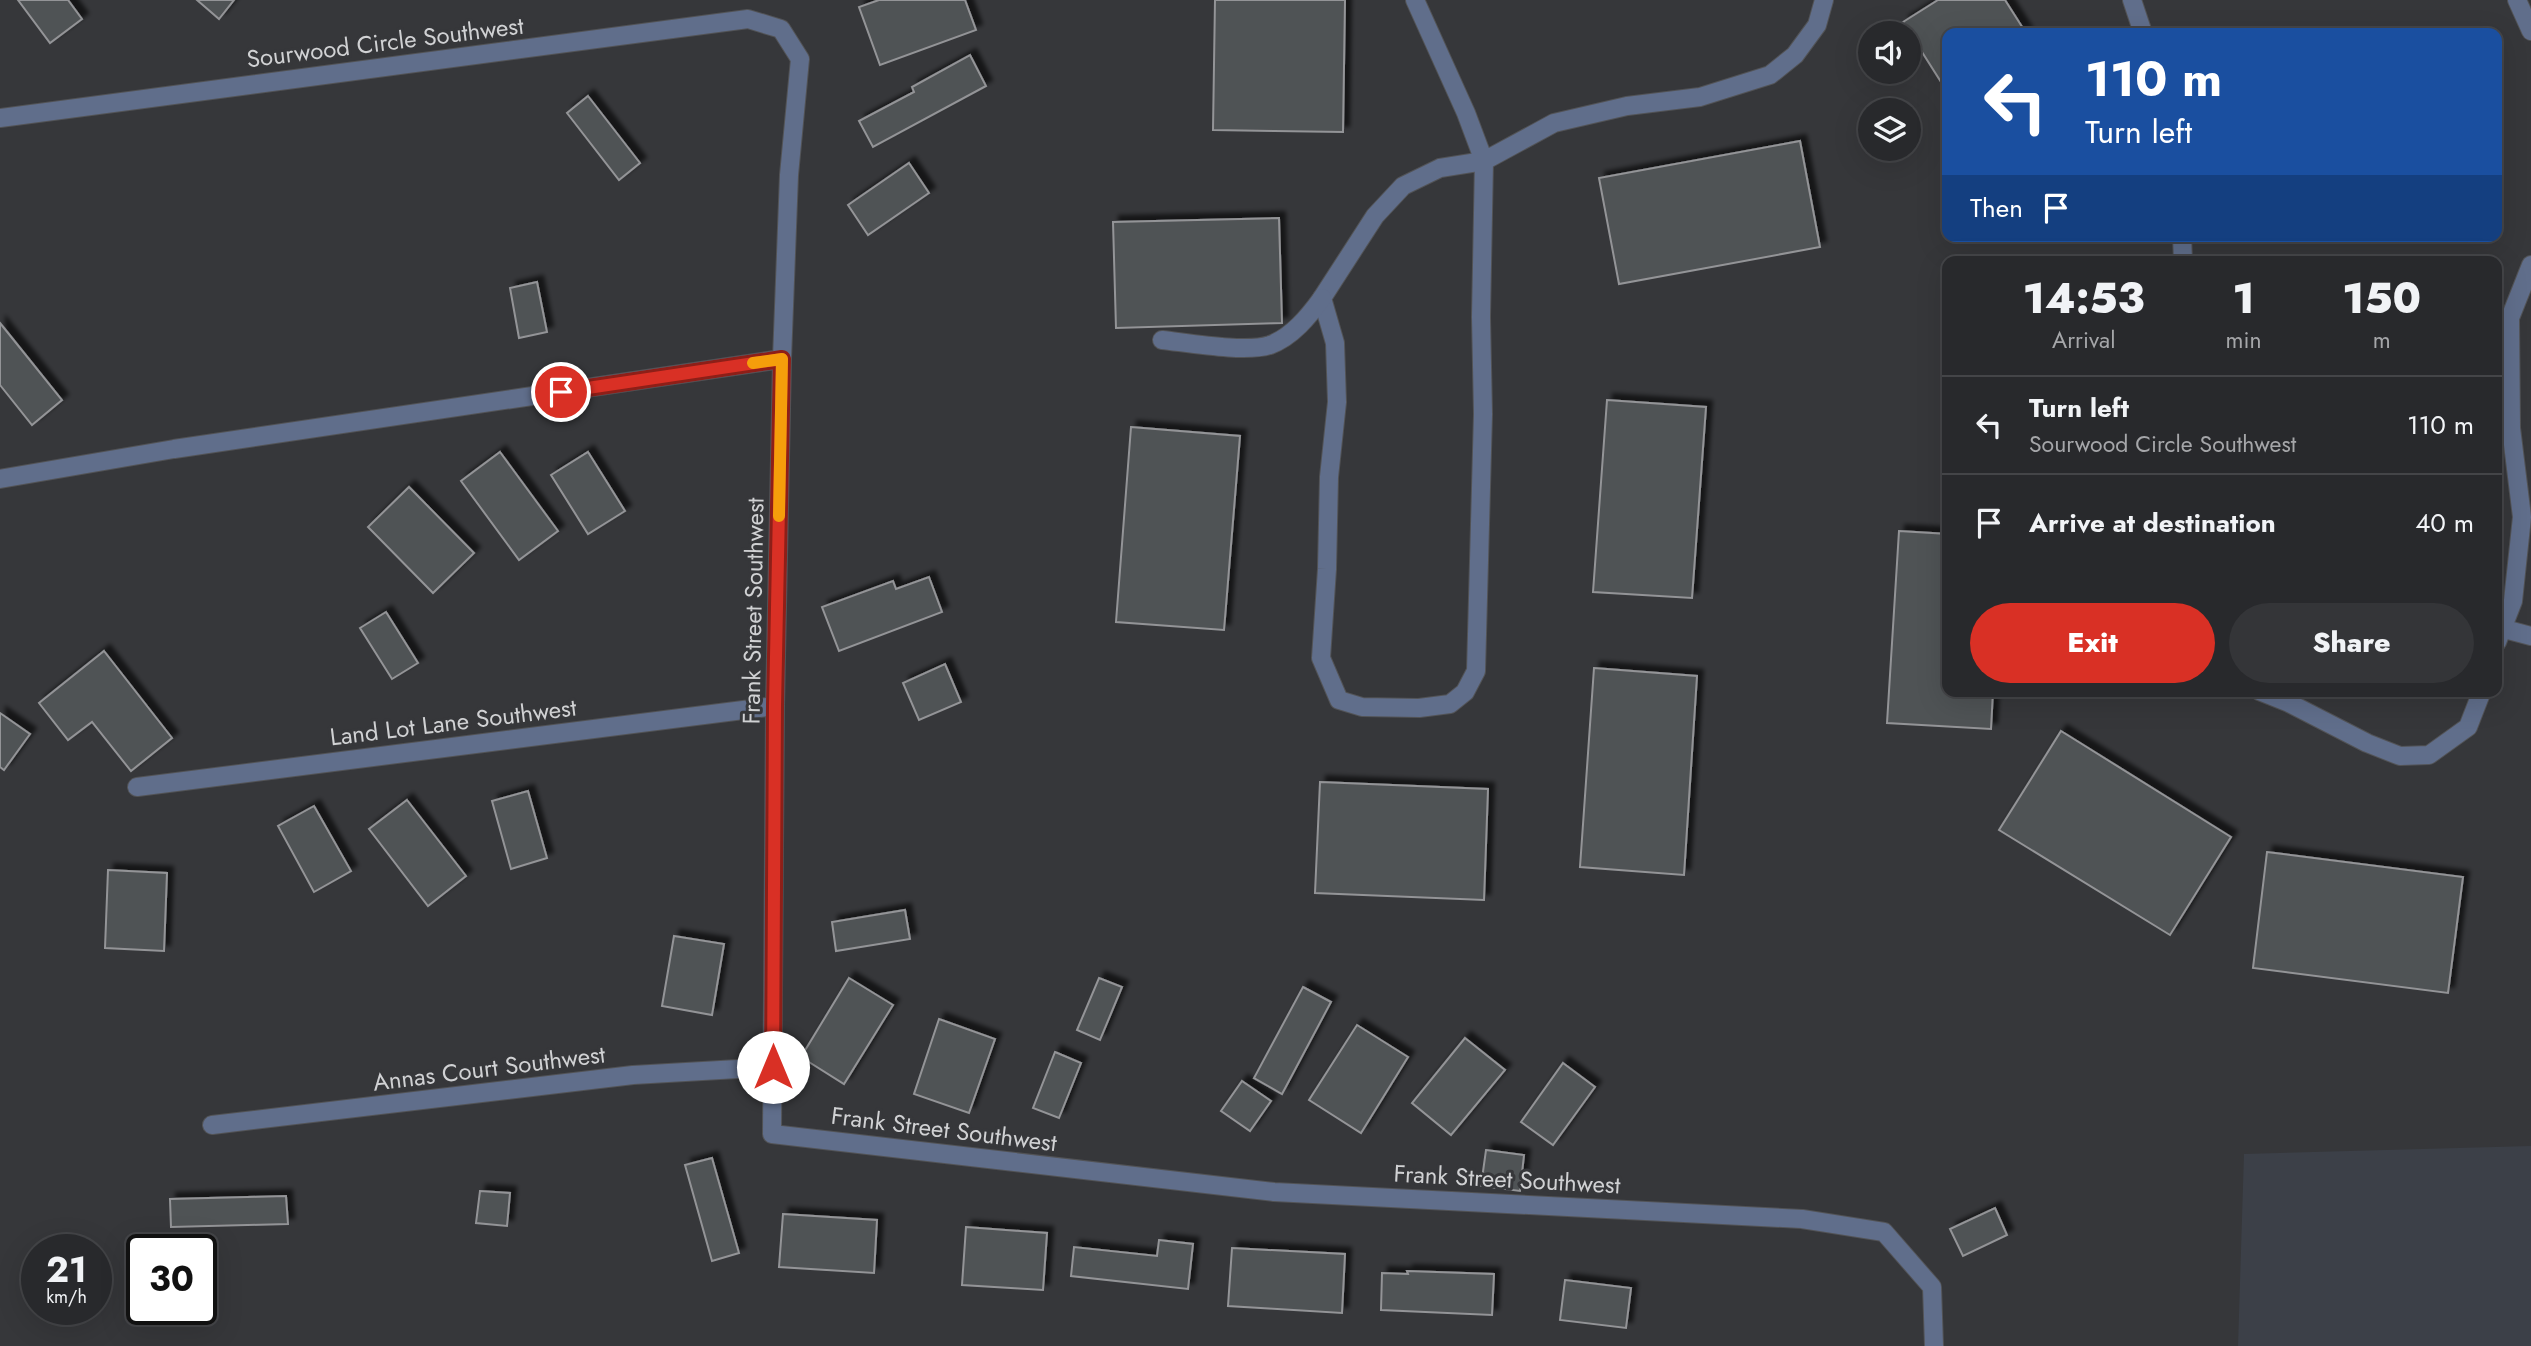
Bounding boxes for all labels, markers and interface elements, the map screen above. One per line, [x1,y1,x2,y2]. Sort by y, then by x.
street label: Sourwood Circle Southwest [245,8,526,76]
map controls [1858,21,1921,161]
button: sound [1858,21,1921,84]
text: 110 m [2085,44,2222,114]
icon: left [1970,56,2061,147]
button: layers [1858,98,1921,161]
text: Turn left [2085,109,2192,155]
text: Then [1970,189,2023,227]
icon: arrive [2037,189,2075,227]
text: 14:53 [2023,268,2145,329]
text: 1 [2232,268,2255,329]
text: 150 [2342,268,2421,329]
text: Arrival [2052,323,2115,357]
text: min [2225,323,2261,357]
text: m [2373,323,2391,357]
pin [531,362,591,422]
icon: arrive [542,373,580,411]
text: Turn left [2029,389,2129,427]
icon: left [1970,406,2008,444]
text: 110 m [2407,406,2474,444]
text: Sourwood Circle Southwest [2029,427,2296,461]
street label: Frank Street Southwest [734,497,772,725]
icon: arrive [1970,504,2008,542]
text: Arrive at destination [2029,504,2276,542]
text: 40 m [2415,504,2474,542]
button: Exit [1970,603,2215,683]
button: Share [2229,603,2474,683]
street label: Land Lot Lane Southwest [328,689,578,754]
position arrow [736,1030,810,1104]
street label: Annas Court Southwest [371,1036,607,1100]
street label: Frank Street Southwest [829,1098,1059,1160]
street label: Frank Street Southwest [1393,1156,1621,1202]
speed limit sign: 30 [126,1234,217,1325]
text: 21 [46,1245,87,1295]
text: km/h [46,1284,87,1310]

